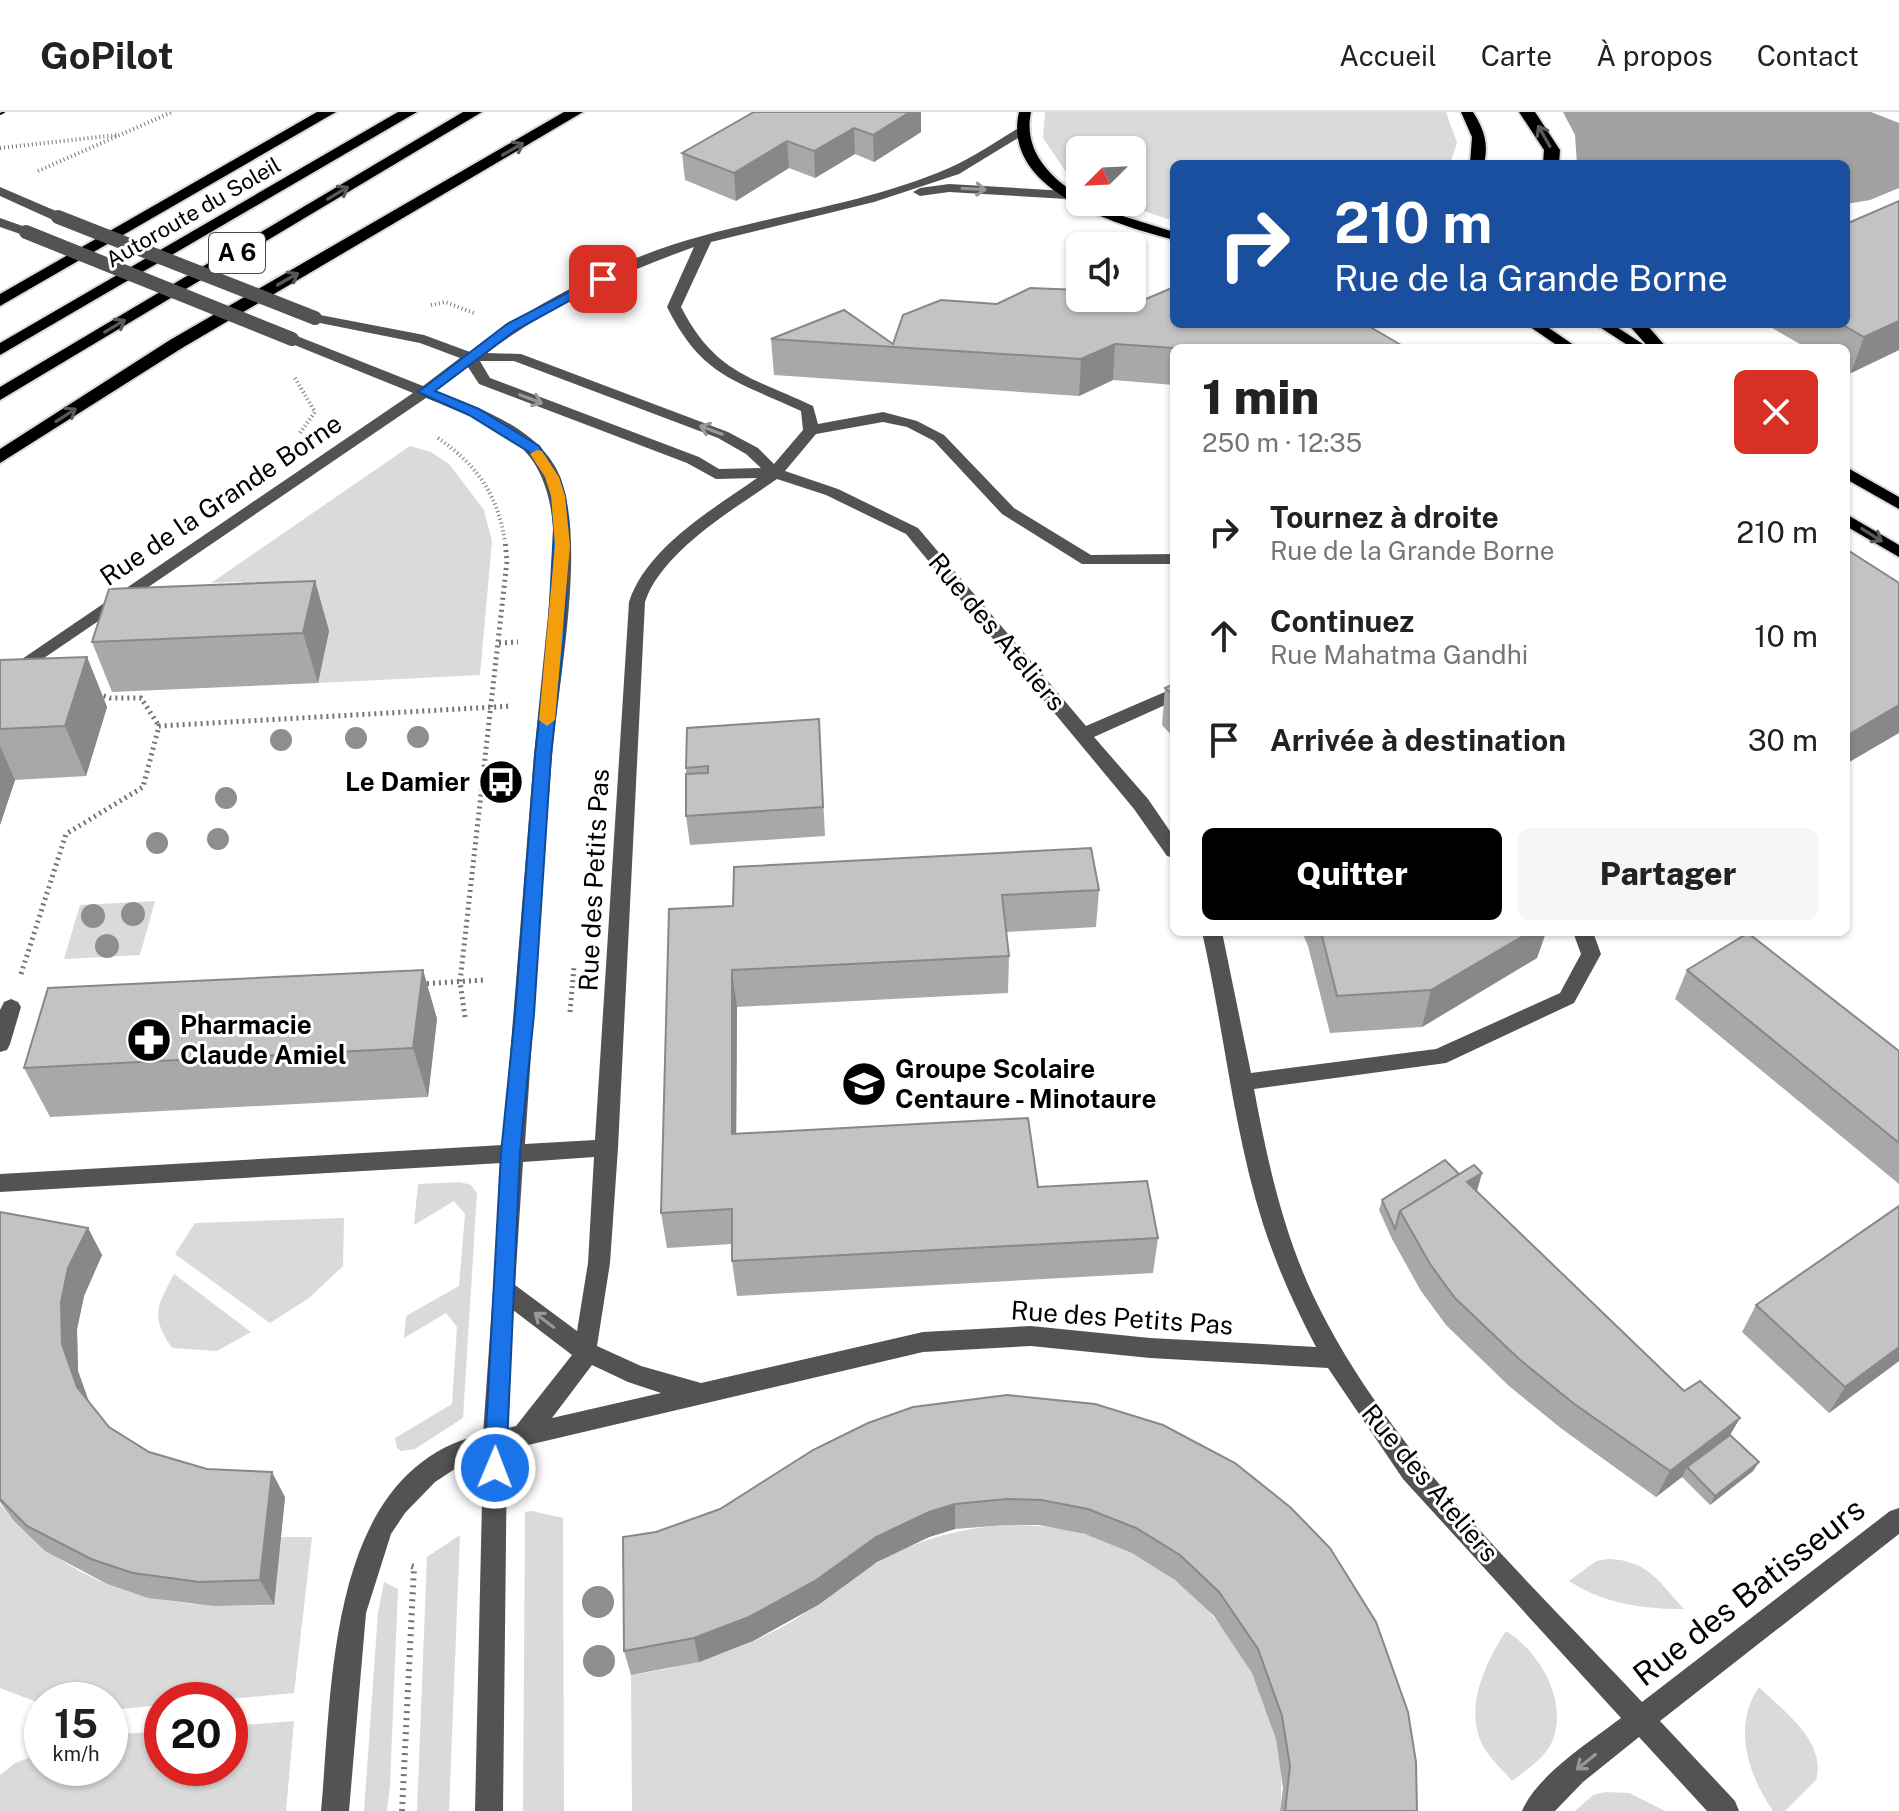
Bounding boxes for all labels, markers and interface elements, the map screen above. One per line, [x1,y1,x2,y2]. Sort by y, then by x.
text: GoPilot [40,33,174,78]
text: Accueil [1339,39,1437,72]
text: Carte [1481,39,1552,72]
text: À propos [1596,39,1713,72]
text: Contact [1757,39,1859,72]
one-way arrow [1536,125,1552,148]
north arrow [1066,136,1146,216]
map controls [1066,136,1146,312]
one-way arrow [501,141,524,157]
street label: Autoroute du Soleil [101,151,285,273]
one-way arrow [960,181,987,196]
one-way arrow [326,185,349,201]
text: 210 m [1334,190,1492,256]
icon: right [1202,192,1306,296]
button: sound [1066,232,1146,312]
road number: A 6 [209,233,265,273]
pin [569,245,637,313]
icon: arrive [581,257,625,301]
text: Rue de la Grande Borne [1334,257,1728,299]
one-way arrow [275,271,299,286]
one-way arrow [103,318,126,334]
text: 1 min [1202,368,1319,425]
button: close [1734,370,1818,454]
one-way arrow [518,393,543,407]
one-way arrow [54,406,76,423]
street label: Rue de la Grande Borne [94,407,347,592]
one-way arrow [699,422,724,436]
text: 250 m · 12:35 [1202,427,1362,458]
text: Tournez à droite [1270,499,1499,535]
icon: right [1202,510,1246,554]
text: 210 m [1736,514,1818,550]
one-way arrow [1861,527,1883,544]
text: Rue de la Grande Borne [1270,535,1554,566]
street label: Rue des Ateliers [922,547,1072,717]
text: Continuez [1270,603,1414,639]
icon: ahead [1202,614,1246,658]
text: 10 m [1754,618,1818,654]
text: Rue Mahatma Gandhi [1270,639,1528,670]
icon: arrive [1202,718,1246,762]
text: Arrivée à destination [1270,722,1566,758]
text: 30 m [1748,722,1818,758]
bus stop icon: Le Damier [477,758,525,806]
place label: Le Damier [345,766,470,797]
street label: Rue des Petits Pas [572,768,615,992]
button: Quitter [1202,828,1502,920]
button: Partager [1518,828,1818,920]
place label: Pharmacie Claude Amiel [180,1009,347,1070]
pharmacy icon: Pharmacie Claude Amiel [125,1016,173,1064]
place label: Groupe Scolaire Centaure - Minotaure [895,1053,1156,1114]
school or university icon: Groupe Scolaire Centaure - Minotaure [840,1060,888,1108]
street label: Rue des Petits Pas [1010,1294,1234,1341]
one-way arrow [534,1312,555,1329]
street label: Rue des Ateliers [1355,1398,1505,1568]
position arrow [453,1426,537,1510]
street label: Rue des Batisseurs [1626,1490,1872,1693]
speed limit sign: 20 [144,1682,248,1786]
text: 15 [54,1700,98,1747]
text: km/h [52,1742,100,1766]
one-way arrow [1576,1753,1597,1771]

